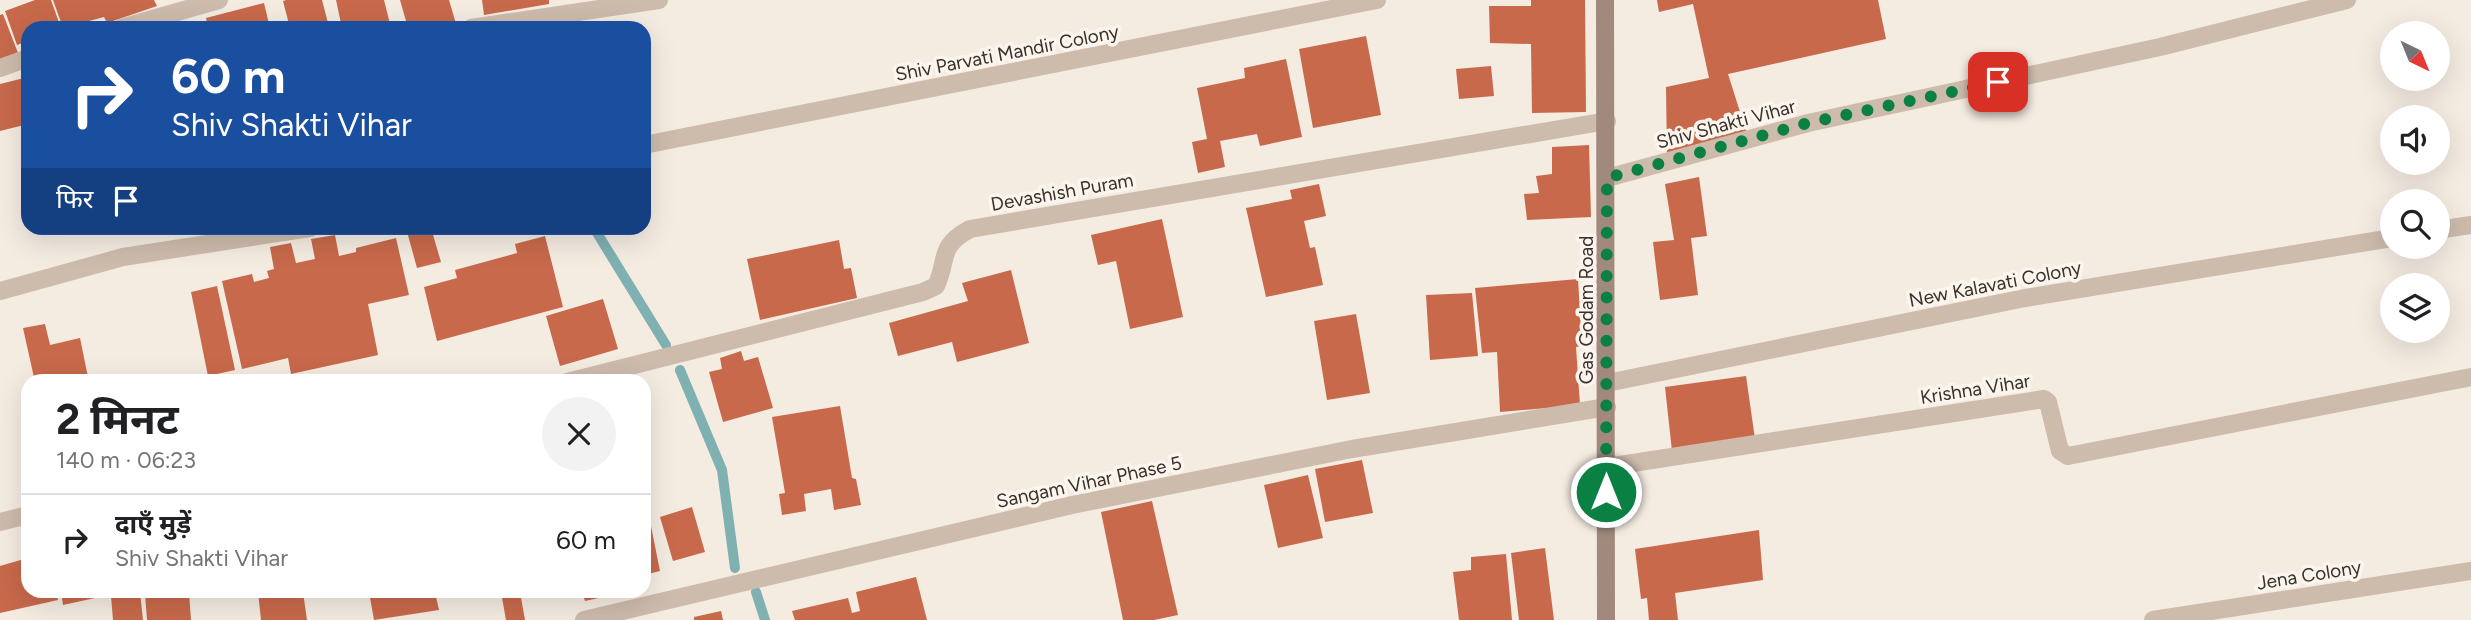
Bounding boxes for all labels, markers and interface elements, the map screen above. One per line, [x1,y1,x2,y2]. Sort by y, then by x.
street label: Shiv Parvati Mandir Colony [893,20,1121,86]
north arrow [2380,21,2450,91]
map controls [2380,21,2450,343]
text: 60 m [171,46,286,105]
icon: right [56,49,147,140]
pin [1968,52,2028,112]
icon: arrive [1979,63,2017,101]
street label: Shiv Shakti Vihar [1654,94,1799,154]
button: sound [2380,105,2450,175]
text: Shiv Shakti Vihar [171,106,412,144]
street label: Devashish Puram [989,168,1135,216]
icon: arrive [107,182,145,220]
text: फिर [56,183,93,215]
button: search [2380,189,2450,259]
street label: Gas Godam Road [1575,236,1598,384]
street label: New Kalavati Colony [1907,256,2083,312]
button: layers [2380,273,2450,343]
street label: Krishna Vihar [1918,369,2032,409]
text: 2 मिनट [56,394,178,445]
button: close [542,397,616,471]
text: 140 m · 06:23 [56,446,196,474]
street label: Sangam Vihar Phase 5 [994,451,1184,513]
position arrow [1569,455,1643,529]
text: दाएँ मुड़ें [115,508,191,540]
icon: right [56,521,94,559]
text: 60 m [556,524,616,556]
text: Shiv Shakti Vihar [115,544,288,572]
street label: Jena Colony [2255,555,2363,595]

